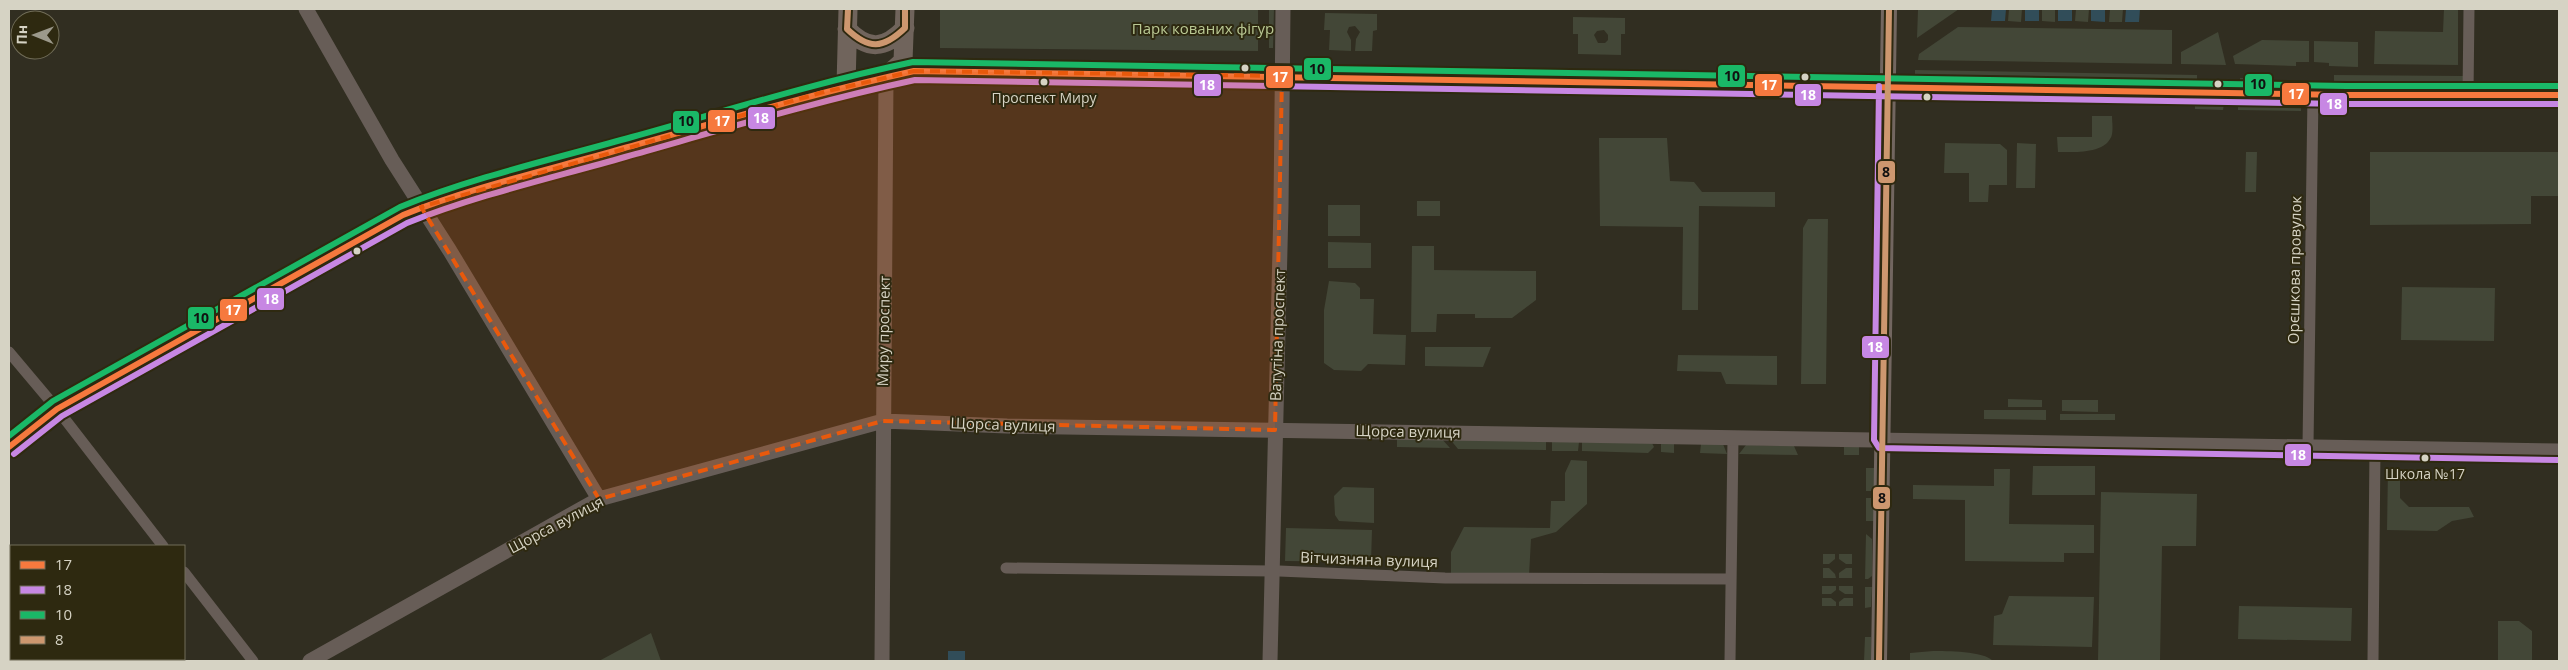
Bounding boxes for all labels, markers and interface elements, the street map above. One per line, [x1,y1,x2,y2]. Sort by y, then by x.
north arrow [10,10,60,60]
park label: Парк кованих фігур [1132,18,1274,38]
text: Пн [12,25,31,45]
line badge: 10 [1303,57,1332,81]
text: 10 [1309,59,1325,78]
unlabelled marker [1240,63,1250,73]
line badge: 10 [1717,64,1746,88]
line badge: 17 [1265,65,1294,89]
text: 10 [1724,66,1740,85]
text: 17 [1272,67,1288,86]
unlabelled marker [1800,72,1810,82]
line badge: 18 [1193,73,1222,97]
line badge: 17 [1754,73,1783,97]
line badge: 10 [2244,73,2273,97]
text: 10 [2250,74,2266,93]
text: 18 [1199,75,1215,94]
text: 17 [1761,75,1777,94]
marker: Проспект Миру [1039,77,1049,87]
unlabelled marker [2213,79,2223,89]
line badge: 17 [2281,82,2310,106]
line badge: 18 [1794,83,1822,107]
text: 17 [2288,84,2304,103]
text: 18 [1800,85,1816,104]
place label: Проспект Миру [992,88,1097,107]
unlabelled marker [1922,92,1932,102]
line badge: 18 [2319,92,2348,116]
text: 18 [2326,94,2342,113]
line badge: 18 [747,106,776,130]
text: 18 [753,108,769,127]
line badge: 17 [707,109,736,133]
line badge: 10 [672,110,700,134]
text: 10 [678,111,694,130]
text: 17 [714,111,730,130]
line badge: 8 [1877,160,1896,184]
text: 8 [1882,162,1890,181]
street label: Орєшкова провулок [2283,195,2305,344]
unlabelled marker [352,246,362,256]
street label: Ватутіна проспект [1265,268,1289,401]
street label: Миру проспект [872,275,894,387]
line badge: 18 [256,287,285,311]
text: 18 [263,289,279,308]
line badge: 17 [219,298,248,322]
text: 17 [225,300,241,319]
line badge: 10 [187,306,215,330]
text: 10 [193,308,209,327]
line badge: 18 [1861,335,1890,359]
text: 18 [1867,337,1883,356]
street label: Щорса вулиця [950,412,1056,436]
street label: Щорса вулиця [1355,420,1461,442]
line badge: 18 [2284,443,2312,467]
text: 18 [2290,445,2306,464]
marker: Школа №17 [2420,453,2430,463]
place label: Школа №17 [2385,464,2465,483]
line badge: 8 [1872,486,1891,510]
text: 8 [1878,488,1886,507]
street label: Щорса вулиця [504,491,607,558]
legend [10,545,185,660]
street label: Вітчизняна вулиця [1300,547,1438,571]
text: 17 [55,554,72,574]
text: 18 [55,579,72,599]
text: 10 [55,604,72,624]
text: 8 [55,629,64,649]

